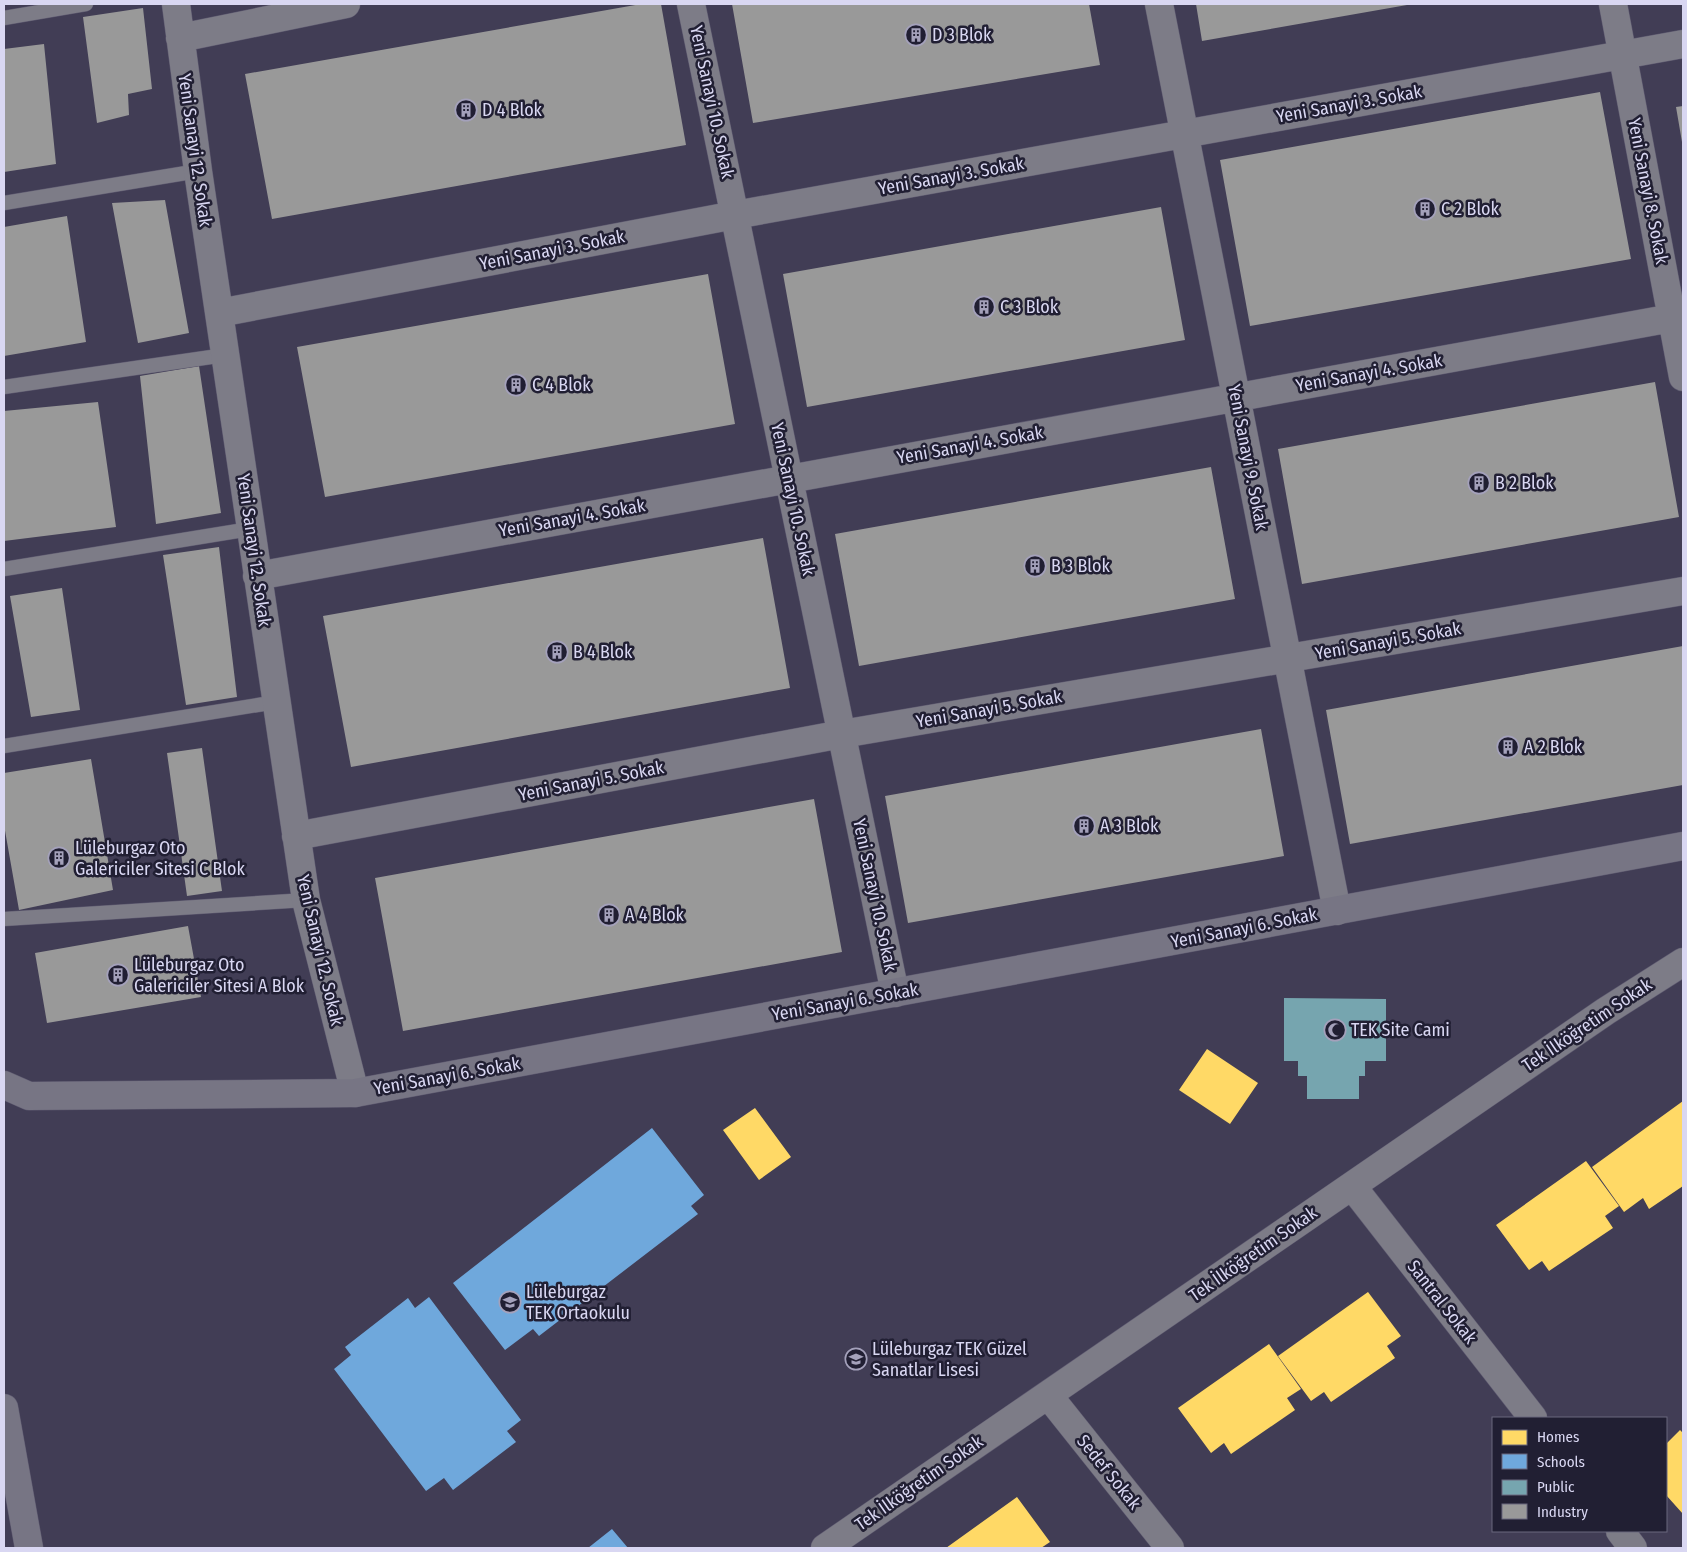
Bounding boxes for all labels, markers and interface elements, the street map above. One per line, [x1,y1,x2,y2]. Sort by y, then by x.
building icon: D 3 Blok [904,23,928,47]
street label: Yeni Sanayi 10. Sokak [685,24,739,181]
place label: D 3 Blok [932,24,992,46]
street label: Yeni Sanayi 12. Sokak [173,72,217,229]
street label: Yeni Sanayi 3. Sokak [1274,80,1424,128]
building icon: D 4 Blok [454,98,478,122]
place label: D 4 Blok [482,99,543,121]
street label: Yeni Sanayi 8. Sokak [1623,116,1673,267]
street label: Yeni Sanayi 3. Sokak [876,152,1026,200]
building icon: C 2 Blok [1413,197,1437,221]
place label: C 2 Blok [1441,198,1500,220]
street label: Yeni Sanayi 3. Sokak [477,225,627,275]
building icon: C 3 Blok [972,295,996,319]
place label: C 3 Blok [1000,296,1059,318]
street label: Yeni Sanayi 4. Sokak [1294,349,1444,397]
building icon: C 4 Blok [504,373,528,397]
place label: C 4 Blok [532,374,591,396]
street label: Yeni Sanayi 9. Sokak [1223,382,1273,532]
street label: Yeni Sanayi 10. Sokak [766,421,820,578]
street label: Yeni Sanayi 4. Sokak [895,421,1045,469]
building icon: B 2 Blok [1467,471,1491,495]
street label: Yeni Sanayi 12. Sokak [232,472,276,629]
place label: B 2 Blok [1495,472,1554,494]
street label: Yeni Sanayi 4. Sokak [497,494,647,542]
building icon: B 3 Blok [1023,554,1047,578]
place label: B 3 Blok [1051,555,1110,577]
street label: Yeni Sanayi 5. Sokak [1313,617,1463,665]
building icon: B 4 Blok [545,640,569,664]
place label: B 4 Blok [573,641,633,663]
street label: Yeni Sanayi 5. Sokak [914,685,1064,733]
building icon: A 2 Blok [1496,735,1520,759]
place label: A 2 Blok [1524,736,1583,758]
street label: Yeni Sanayi 5. Sokak [516,756,666,806]
building icon: A 3 Blok [1072,814,1096,838]
place label: A 3 Blok [1100,815,1159,837]
street label: Yeni Sanayi 10. Sokak [848,817,902,974]
place label: Lüleburgaz Oto Galericiler Sitesi C Blok [75,837,245,880]
building icon: Lüleburgaz Oto Galericiler Sitesi C Blok [47,846,71,870]
street label: Yeni Sanayi 12. Sokak [292,872,348,1028]
building icon: A 4 Blok [597,903,621,927]
street label: Yeni Sanayi 6. Sokak [1169,903,1319,953]
place label: A 4 Blok [625,904,685,926]
place label: Lüleburgaz Oto Galericiler Sitesi A Blok [134,954,305,997]
building icon: Lüleburgaz Oto Galericiler Sitesi A Blok [106,963,130,987]
street label: Tek İlköğretim Sokak [1518,973,1656,1076]
street label: Yeni Sanayi 6. Sokak [770,978,921,1026]
mosque icon: TEK Site Cami [1323,1018,1347,1042]
place label: TEK Site Cami [1351,1019,1450,1041]
street label: Yeni Sanayi 6. Sokak [372,1052,523,1100]
street label: Tek İlköğretim Sokak [1185,1201,1322,1306]
street label: Santral Sokak [1402,1256,1482,1349]
place label: Lüleburgaz TEK Ortaokulu [526,1281,630,1324]
school or university icon: Lüleburgaz TEK Ortaokulu [498,1290,522,1314]
place label: Lüleburgaz TEK Güzel Sanatlar Lisesi [872,1338,1027,1381]
school or university icon: Lüleburgaz TEK Güzel Sanatlar Lisesi [844,1347,868,1371]
legend [1492,1417,1667,1532]
text: Homes [1537,1428,1579,1446]
street label: Tek İlköğretim Sokak [851,1430,988,1535]
street label: Sedef Sokak [1072,1430,1146,1514]
text: Schools [1537,1453,1585,1471]
text: Public [1537,1478,1575,1496]
text: Industry [1537,1503,1588,1521]

